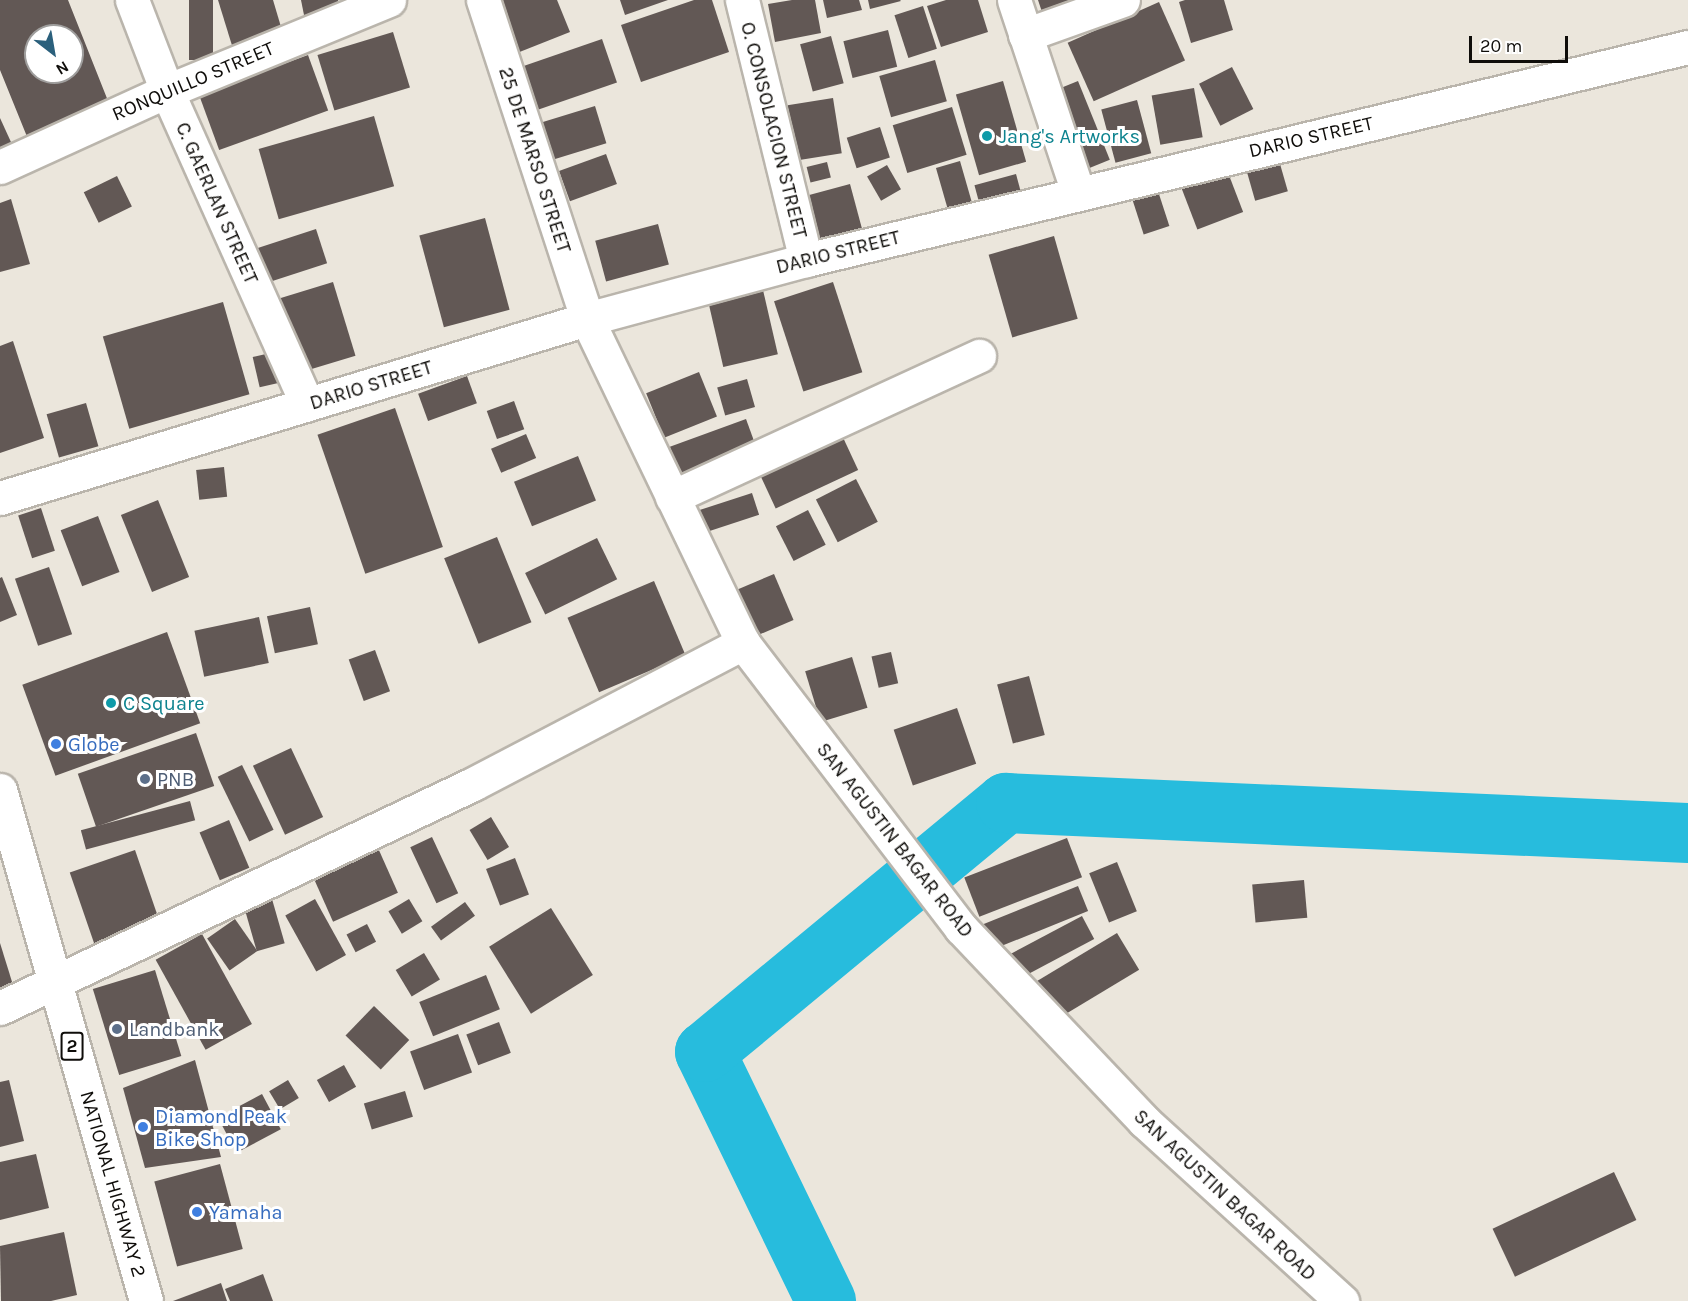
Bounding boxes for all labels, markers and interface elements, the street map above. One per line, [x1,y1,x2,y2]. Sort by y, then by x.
street label: O. CONSOLACION STREET [736,19,812,241]
north arrow [24,24,84,84]
scale bar [1472,24,1571,62]
text: 20 m [1480,35,1522,57]
street label: RONQUILLO STREET [108,36,278,126]
text: N [53,57,72,79]
street label: 25 DE MARSO STREET [494,64,576,256]
street label: DARIO STREET [1246,111,1376,163]
street label: C. GAERLAN STREET [171,118,263,288]
place label: Jang's Artworks [999,124,1140,148]
marker: Jang's Artworks [980,129,994,143]
street label: DARIO STREET [773,225,903,279]
street label: DARIO STREET [307,355,435,415]
place label: C Square [123,691,204,715]
marker: C Square [104,696,118,710]
place label: Globe [68,732,120,756]
marker: Globe [49,737,63,751]
street label: SAN AGUSTIN BAGAR ROAD [811,738,979,942]
place label: PNB [157,767,194,791]
marker: PNB [138,772,152,786]
place label: Landbank [129,1017,219,1041]
marker: Landbank [110,1022,124,1036]
road number: 2 [60,1031,84,1061]
street label: NATIONAL HIGHWAY 2 [75,1088,151,1280]
place label: Diamond Peak Bike Shop [155,1104,287,1151]
street label: SAN AGUSTIN BAGAR ROAD [1129,1104,1321,1286]
marker: Diamond Peak Bike Shop [136,1120,150,1134]
place label: Yamaha [209,1200,283,1224]
marker: Yamaha [190,1205,204,1219]

